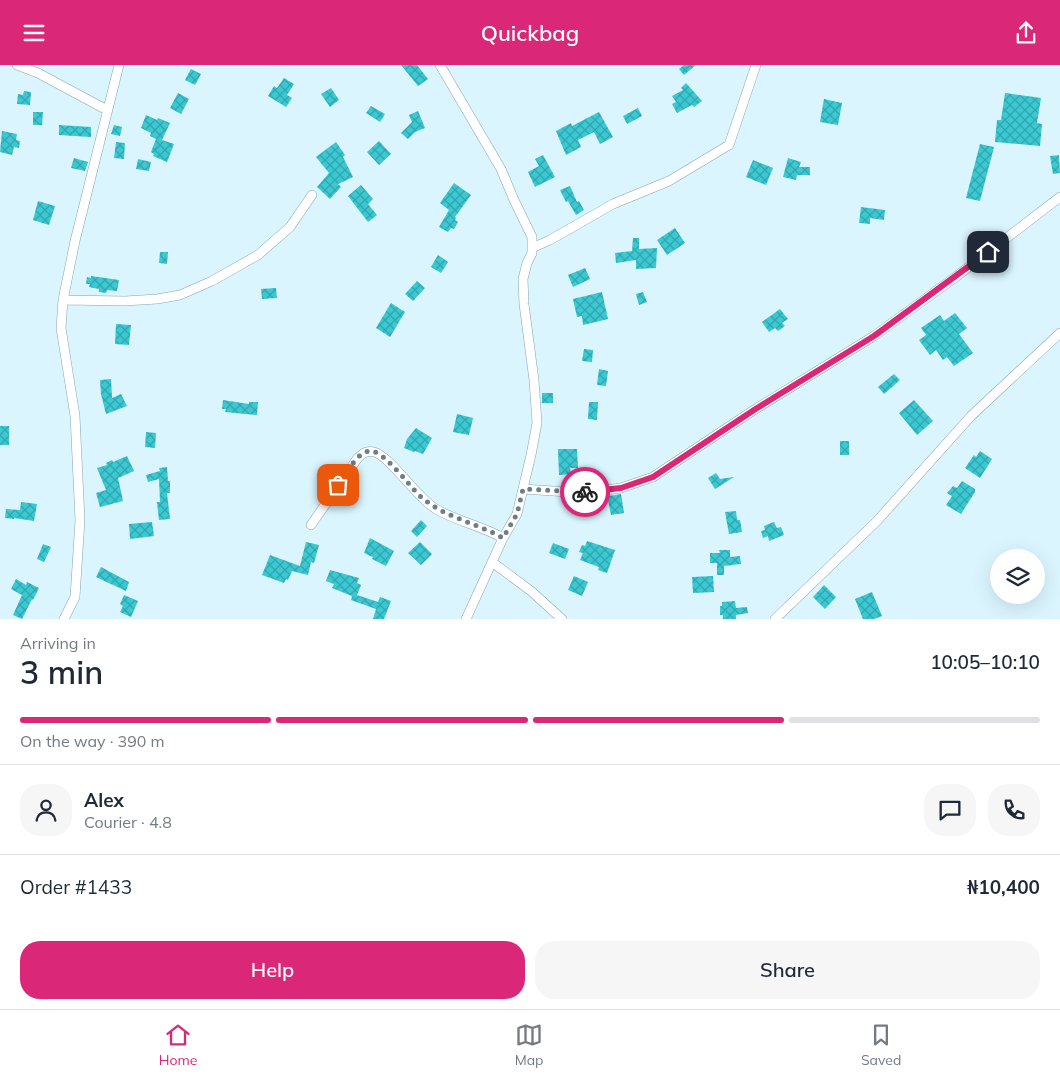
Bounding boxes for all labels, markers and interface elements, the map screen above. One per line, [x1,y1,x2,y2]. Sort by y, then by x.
icon: menu [20,19,48,47]
text: Quickbag [481,19,579,47]
icon: share [1012,19,1040,47]
pin [967,231,1009,273]
icon: home [974,238,1002,266]
pin [317,464,359,506]
courier [560,467,610,517]
icon: bag [324,471,352,499]
icon: bike [571,478,599,506]
map controls [990,549,1045,604]
button: layers [990,549,1045,604]
text: Arriving in [20,633,96,653]
text: 10:05–10:10 [930,650,1040,674]
text: 3 min [20,652,103,692]
text: On the way · 390 m [20,731,165,751]
button: person [20,784,72,836]
button: chat [924,784,976,836]
button: phone [988,784,1040,836]
text: Alex [84,788,124,812]
text: Courier · 4.8 [84,812,172,832]
text: Order #1433 [20,875,132,899]
text: ₦10,400 [967,875,1040,899]
button: Help [20,941,525,999]
button: Share [535,941,1040,999]
tab: Home [159,1021,197,1069]
tab: Map [515,1021,544,1069]
tab: Saved [861,1021,901,1069]

